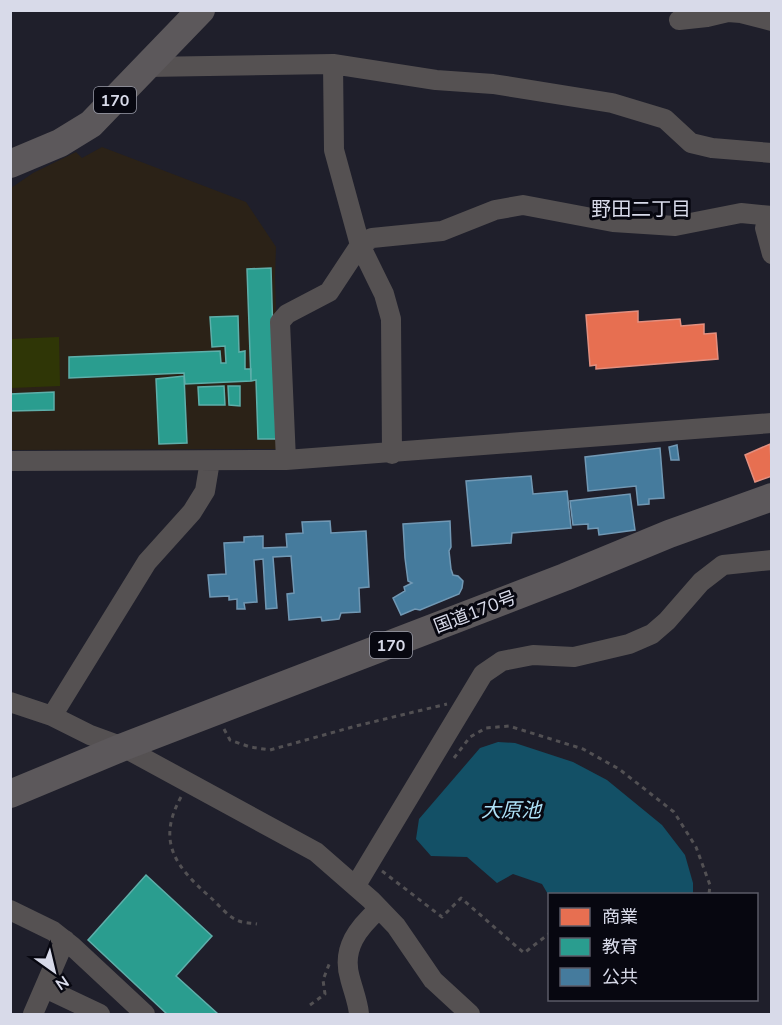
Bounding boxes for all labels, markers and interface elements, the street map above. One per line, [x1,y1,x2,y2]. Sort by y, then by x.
road number: 170 [94,87,136,113]
district label: 野田二丁目 [591,196,691,223]
street label: 国道170号 [430,585,520,639]
road number: 170 [370,632,412,658]
water label: 大原池 [481,797,543,824]
legend [548,893,758,1001]
text: 商業 [602,905,638,929]
text: 教育 [602,935,638,959]
north arrow [24,941,84,1001]
text: 公共 [602,965,638,989]
text: N [51,970,73,995]

